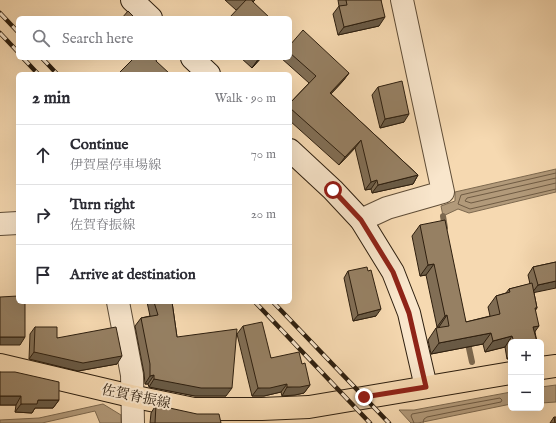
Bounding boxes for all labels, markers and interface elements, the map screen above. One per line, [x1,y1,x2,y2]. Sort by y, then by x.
search box [16,16,292,60]
icon: search [30,27,52,49]
text: Search here [62,29,133,48]
text: 2 min [32,88,70,109]
text: Walk · 90 m [215,90,276,107]
text: Continue [70,135,128,154]
icon: ahead [32,144,54,166]
text: 70 m [251,146,276,163]
text: 伊賀屋停車場線 [70,157,161,174]
route start [324,181,342,199]
text: Turn right [70,195,135,214]
icon: right [32,204,54,226]
text: 20 m [251,206,276,223]
text: 佐賀脊振線 [70,217,135,234]
icon: arrive [32,264,54,286]
text: Arrive at destination [70,265,196,284]
map controls [508,339,544,411]
button: + [508,339,544,375]
button: − [508,375,544,411]
street label: 佐賀脊振線 [100,381,172,413]
route end [355,388,373,406]

